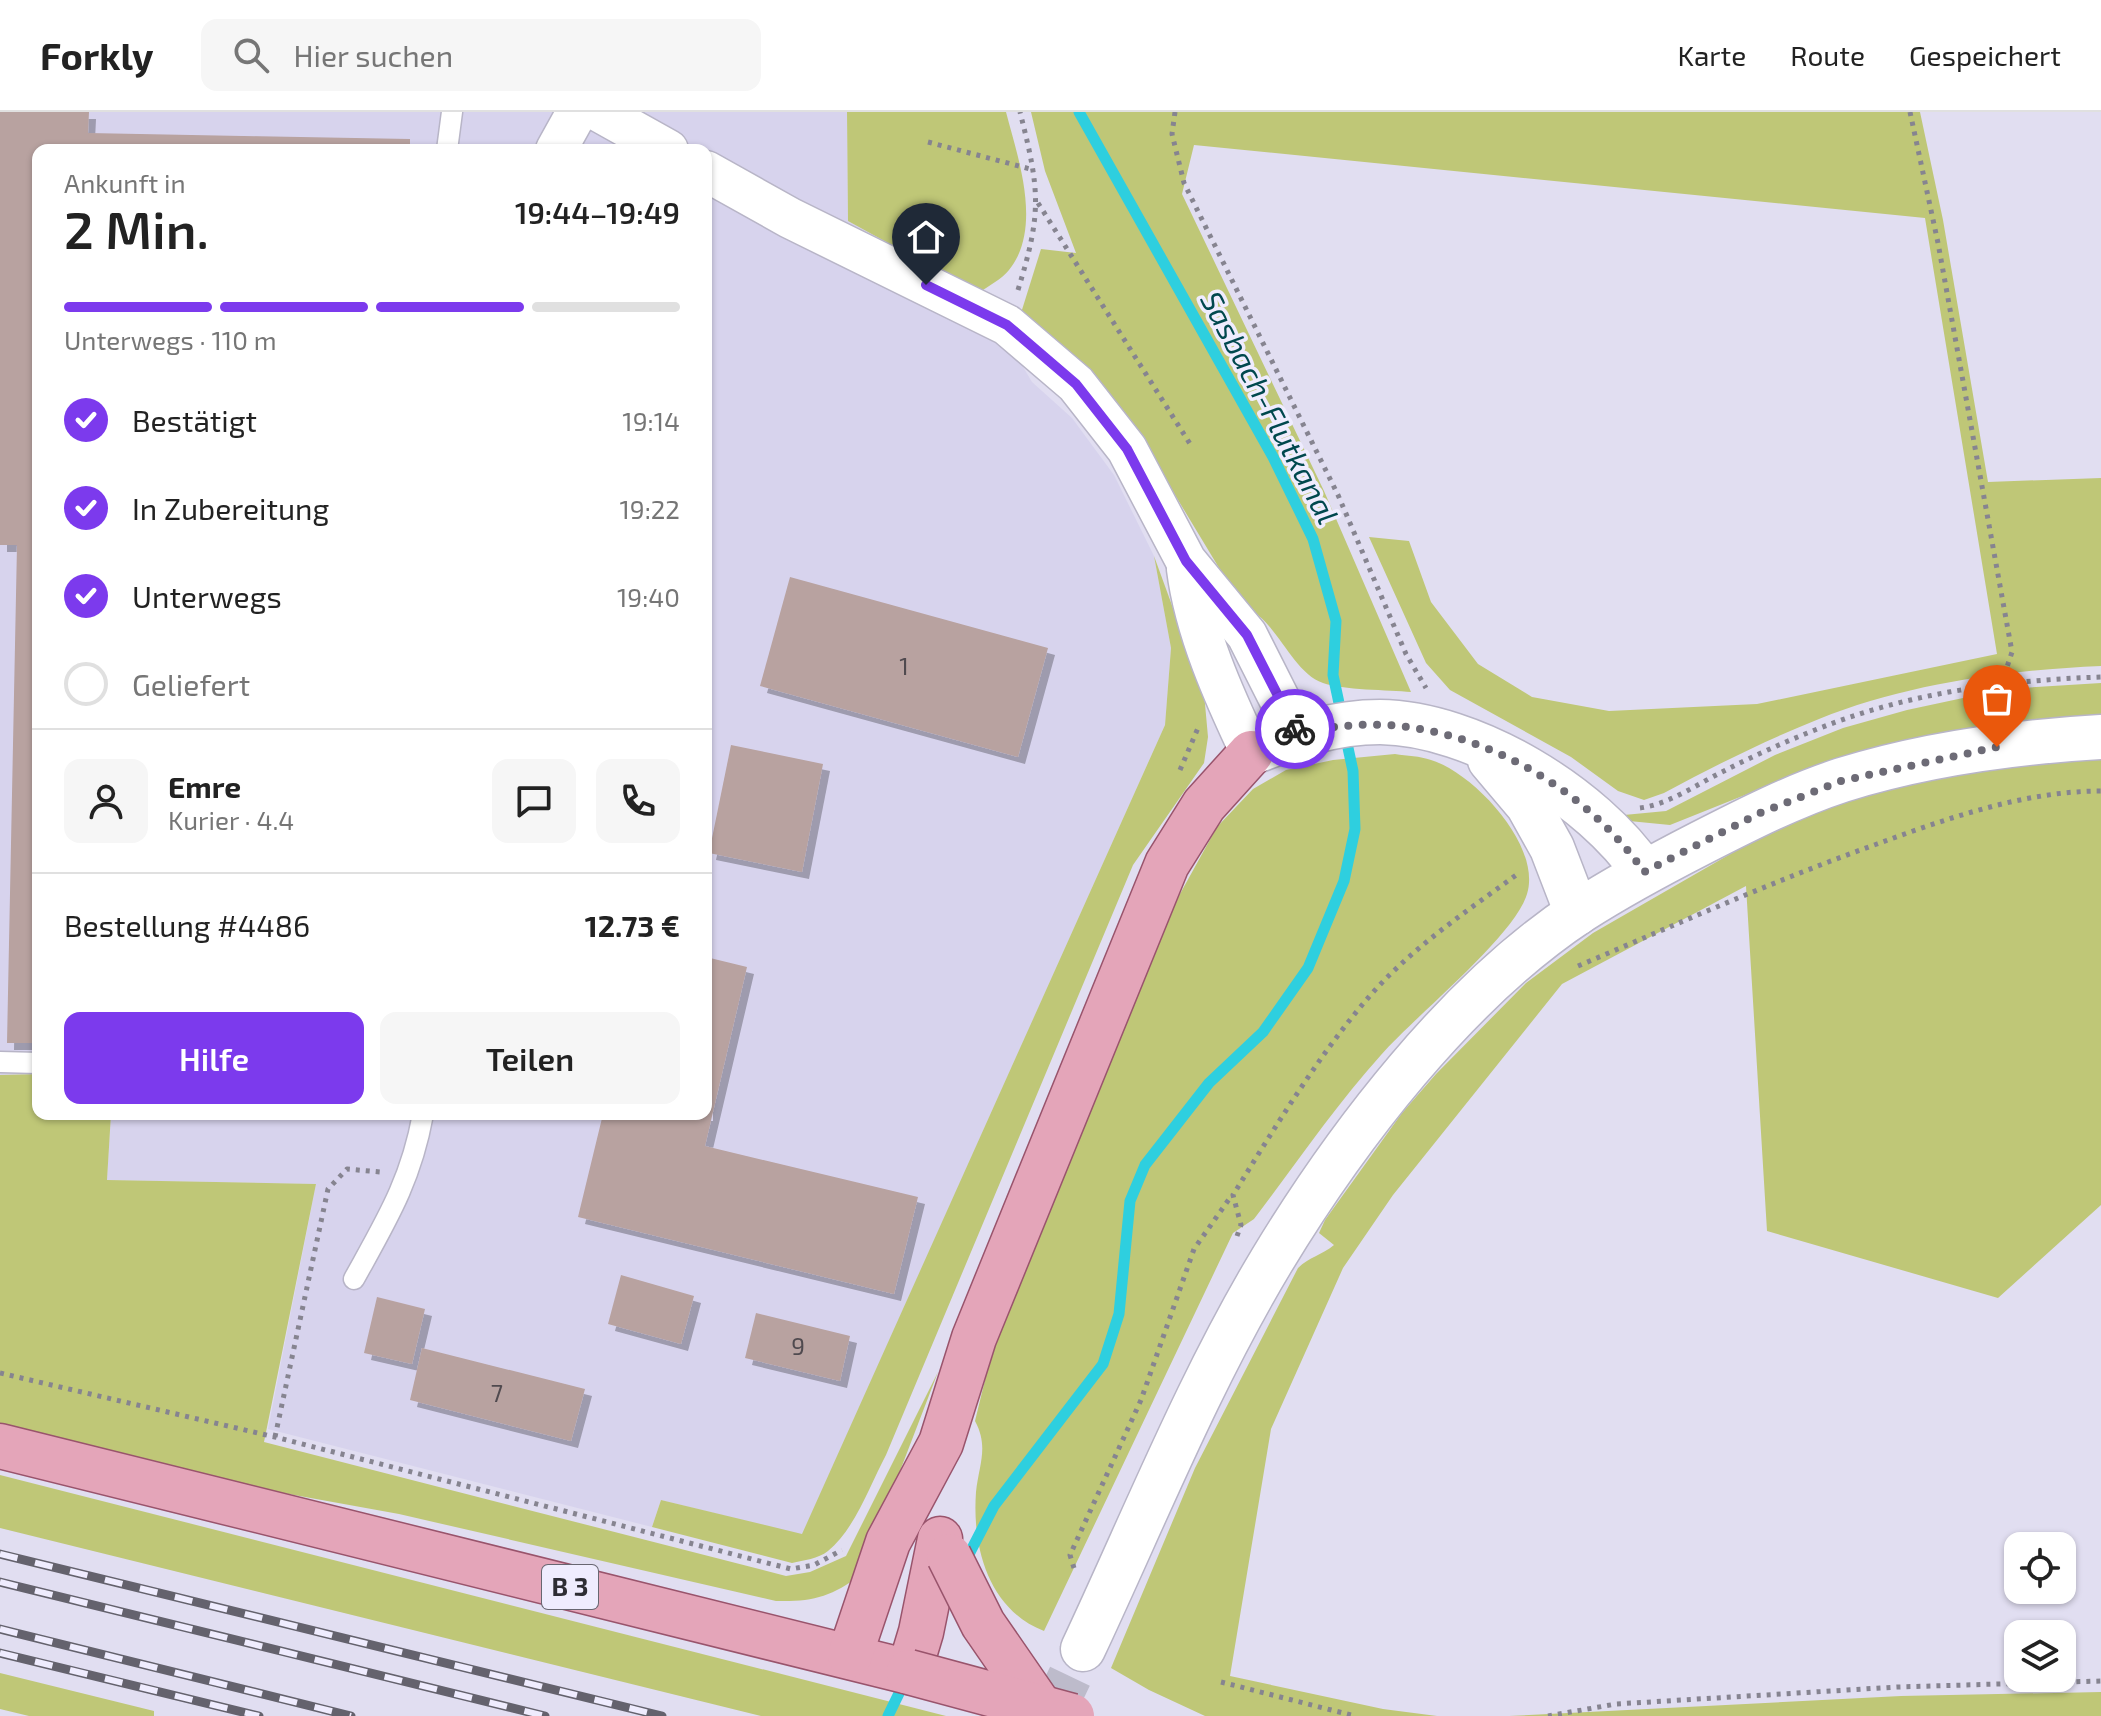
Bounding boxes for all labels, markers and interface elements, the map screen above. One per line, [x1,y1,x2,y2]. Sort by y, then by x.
search box [201,19,761,91]
text: Forkly [40,32,153,78]
icon: search [229,33,273,77]
text: Hier suchen [293,37,453,73]
text: Karte [1677,38,1746,72]
text: Route [1790,38,1865,72]
text: Gespeichert [1909,38,2061,72]
text: Ankunft in [64,167,186,198]
text: 19:44–19:49 [515,194,680,230]
text: 2 Min. [64,197,209,259]
pin [892,203,960,285]
icon: home [904,215,948,259]
water label: Sasbach-Flutkanal [1194,285,1347,529]
text: Unterwegs · 110 m [64,324,276,355]
icon: check [64,398,108,442]
text: Bestätigt [132,402,257,438]
text: 19:14 [622,405,680,436]
icon: check [64,486,108,530]
text: In Zubereitung [132,490,329,526]
text: 19:22 [619,493,680,524]
icon: check [64,574,108,618]
text: Unterwegs [132,578,282,614]
text: 19:40 [617,581,680,612]
house number: 1 [899,651,909,680]
pin [1963,665,2031,747]
text: Geliefert [132,666,250,702]
icon: bag [1975,677,2019,721]
courier [1255,689,1335,769]
icon: bike [1273,707,1317,751]
button: person [64,759,148,843]
button: chat [492,759,576,843]
button: phone [596,759,680,843]
text: Emre [168,768,241,804]
text: Kurier · 4.4 [168,804,294,835]
text: Bestellung #4486 [64,907,310,943]
text: 12.73 € [585,907,680,943]
button: Hilfe [64,1012,364,1104]
button: Teilen [380,1012,680,1104]
house number: 9 [791,1331,805,1360]
house number: 7 [491,1378,503,1407]
map controls [2004,1532,2076,1692]
button: locate [2004,1532,2076,1604]
road number: B 3 [542,1565,598,1609]
button: layers [2004,1620,2076,1692]

